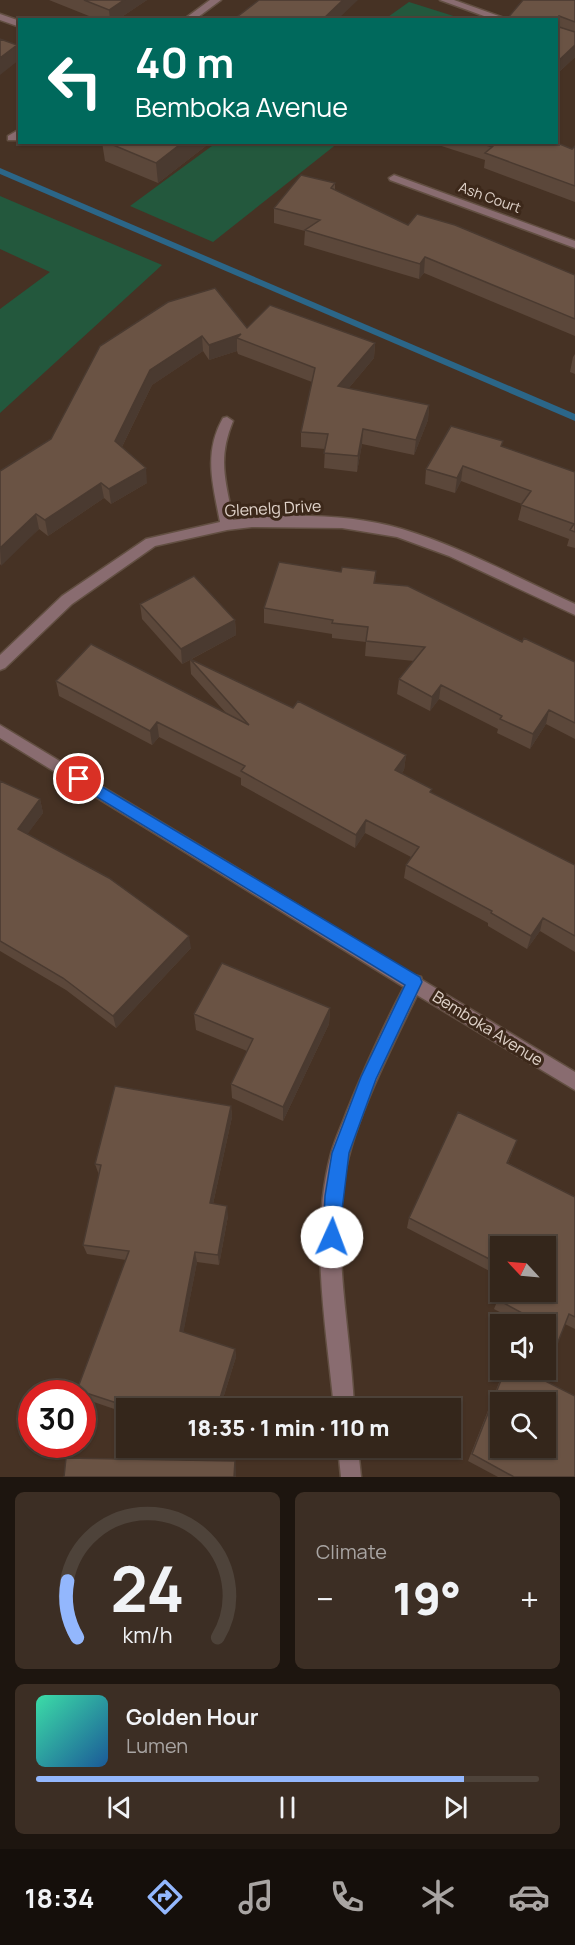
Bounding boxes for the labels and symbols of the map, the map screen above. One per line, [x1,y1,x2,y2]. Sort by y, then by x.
street label: Ash Court [456,177,524,217]
street label: Glenelg Drive [224,494,322,522]
pin [53,753,104,804]
street label: Bemboka Avenue [429,985,547,1071]
position arrow [300,1205,364,1269]
north arrow [490,1236,556,1302]
speed limit sign: 30 [18,1380,96,1458]

